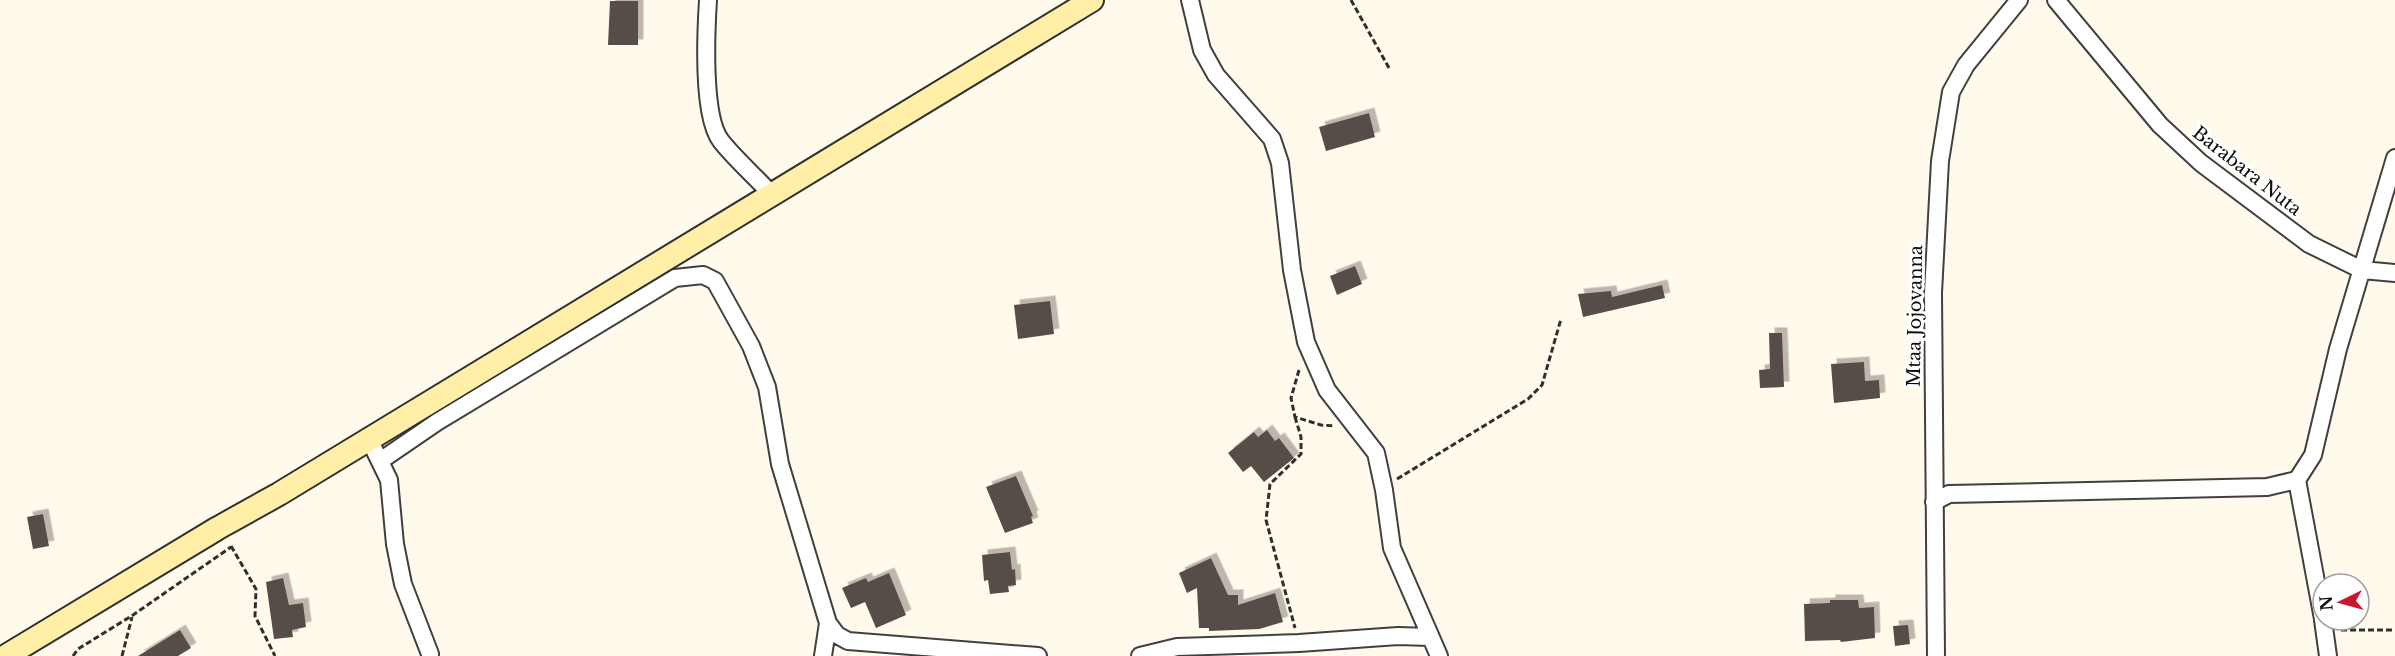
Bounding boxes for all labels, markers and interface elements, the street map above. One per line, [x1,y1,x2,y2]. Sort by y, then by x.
street label: Barabara Nuta [2188,122,2306,220]
street label: Mtaa Jojovanna [1903,245,1927,387]
north arrow [2311,572,2371,632]
text: N [2315,595,2337,612]

